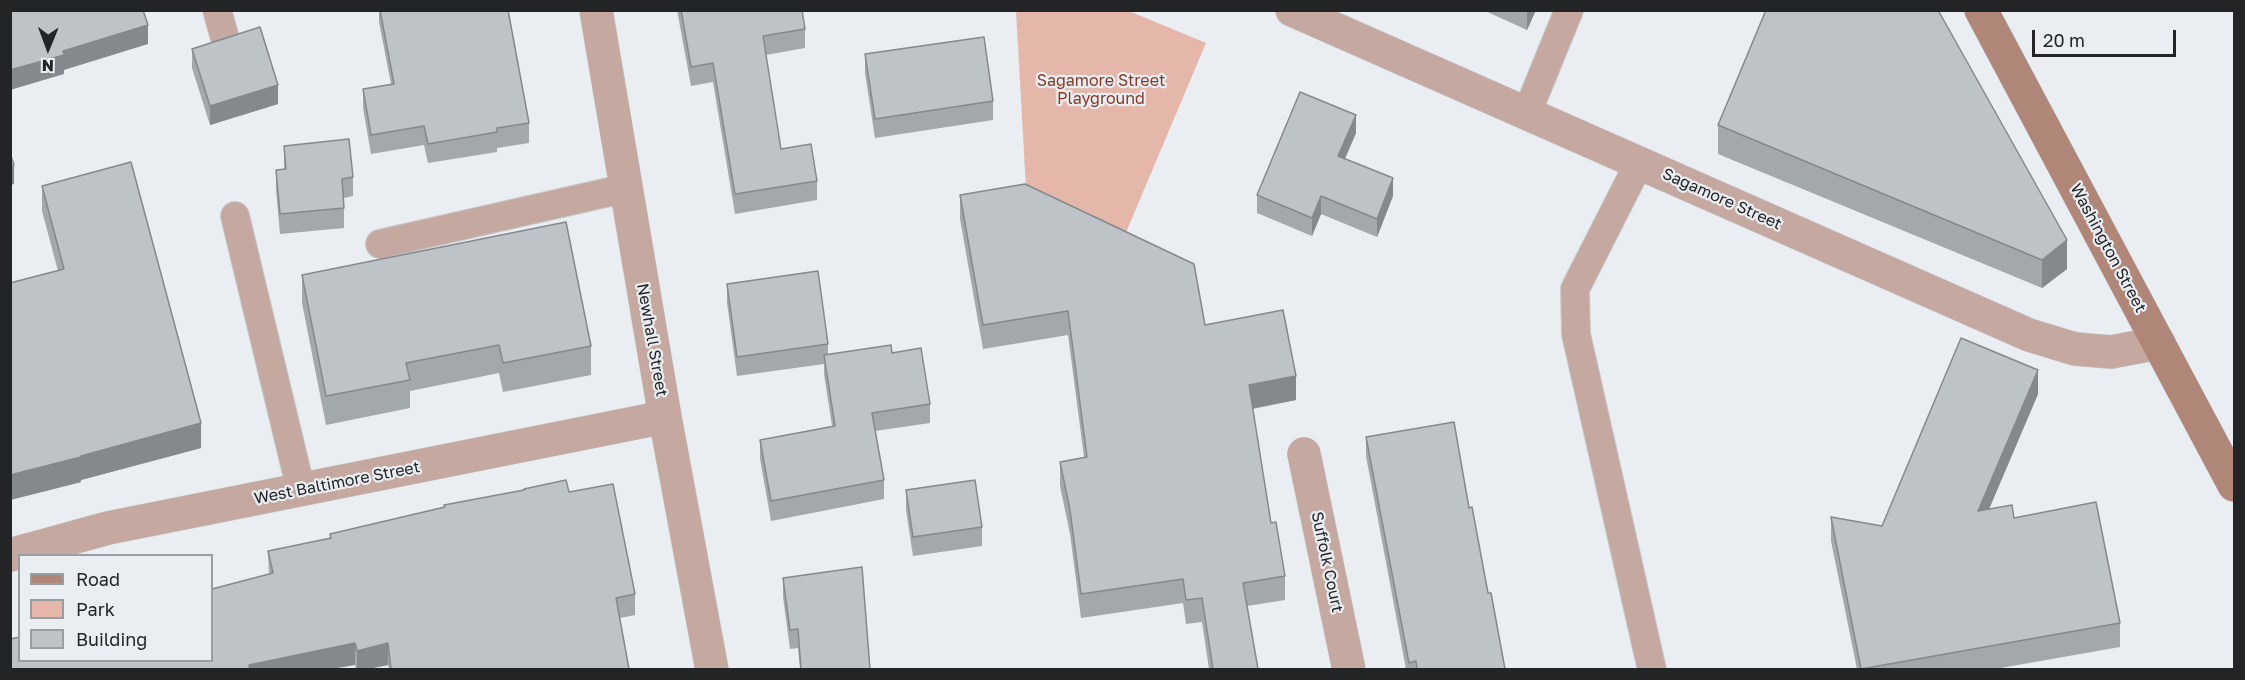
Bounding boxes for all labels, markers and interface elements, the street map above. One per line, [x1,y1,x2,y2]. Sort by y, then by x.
north arrow [18,18,78,78]
scale bar [2035,18,2179,56]
text: 20 m [2043,29,2085,51]
text: N [41,56,54,76]
park label: Sagamore Street Playground [1037,71,1165,109]
street label: Sagamore Street [1659,164,1785,234]
street label: Washington Street [2066,180,2150,316]
street label: Newhall Street [633,282,671,398]
street label: West Baltimore Street [252,457,422,509]
street label: Suffolk Court [1307,510,1347,614]
legend [18,554,213,662]
text: Road [76,568,120,590]
text: Park [76,598,115,620]
text: Building [76,628,147,650]

